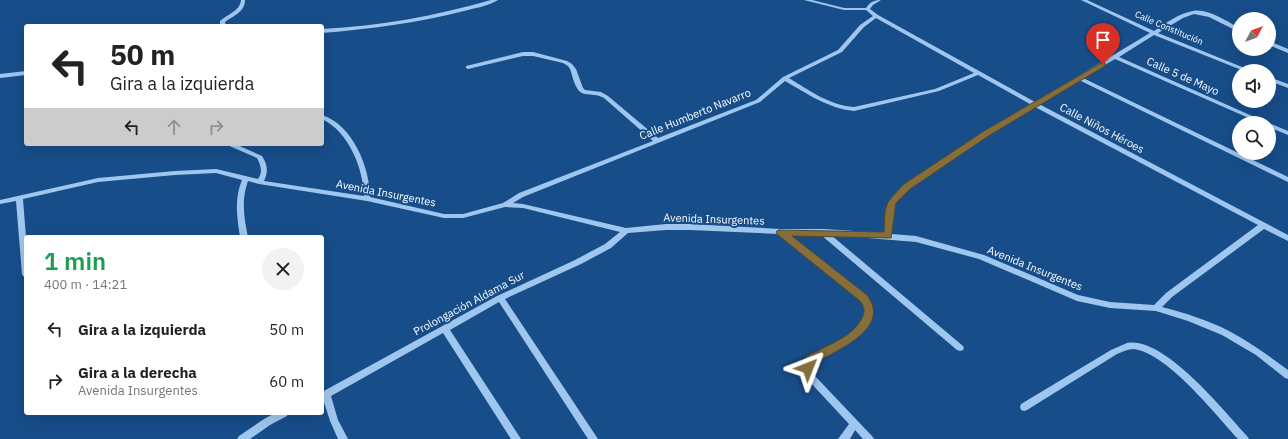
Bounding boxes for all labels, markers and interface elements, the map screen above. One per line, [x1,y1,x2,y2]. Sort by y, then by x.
street label: Calle Constitución [1133,8,1205,47]
north arrow [1232,12,1276,56]
map controls [1232,12,1276,160]
pin [1086,23,1120,64]
icon: arrive [1092,29,1114,51]
text: 50 m [110,36,175,73]
icon: left [44,40,96,92]
street label: Calle 5 de Mayo [1145,54,1221,98]
button: sound [1232,64,1276,108]
text: Gira a la izquierda [110,72,254,95]
street label: Calle Humberto Navarro [637,85,753,143]
street label: Calle Niños Héroes [1057,100,1147,156]
icon: left [121,116,143,138]
icon: ahead [163,116,185,138]
icon: right [205,116,227,138]
button: search [1232,116,1276,160]
street label: Avenida Insurgentes [335,176,437,210]
street label: Avenida Insurgentes [663,210,765,228]
street label: Avenida Insurgentes [985,243,1085,293]
text: 1 min [44,245,106,277]
button: close [262,248,304,290]
street label: Prolongación Aldama Sur [411,268,527,338]
text: 400 m · 14:21 [44,276,127,293]
icon: left [44,318,66,340]
text: Gira a la izquierda [78,320,206,339]
text: 50 m [269,320,304,339]
position arrow [787,347,829,389]
text: Gira a la derecha [78,363,197,382]
icon: right [44,370,66,392]
text: 60 m [269,372,304,391]
text: Avenida Insurgentes [78,382,198,399]

